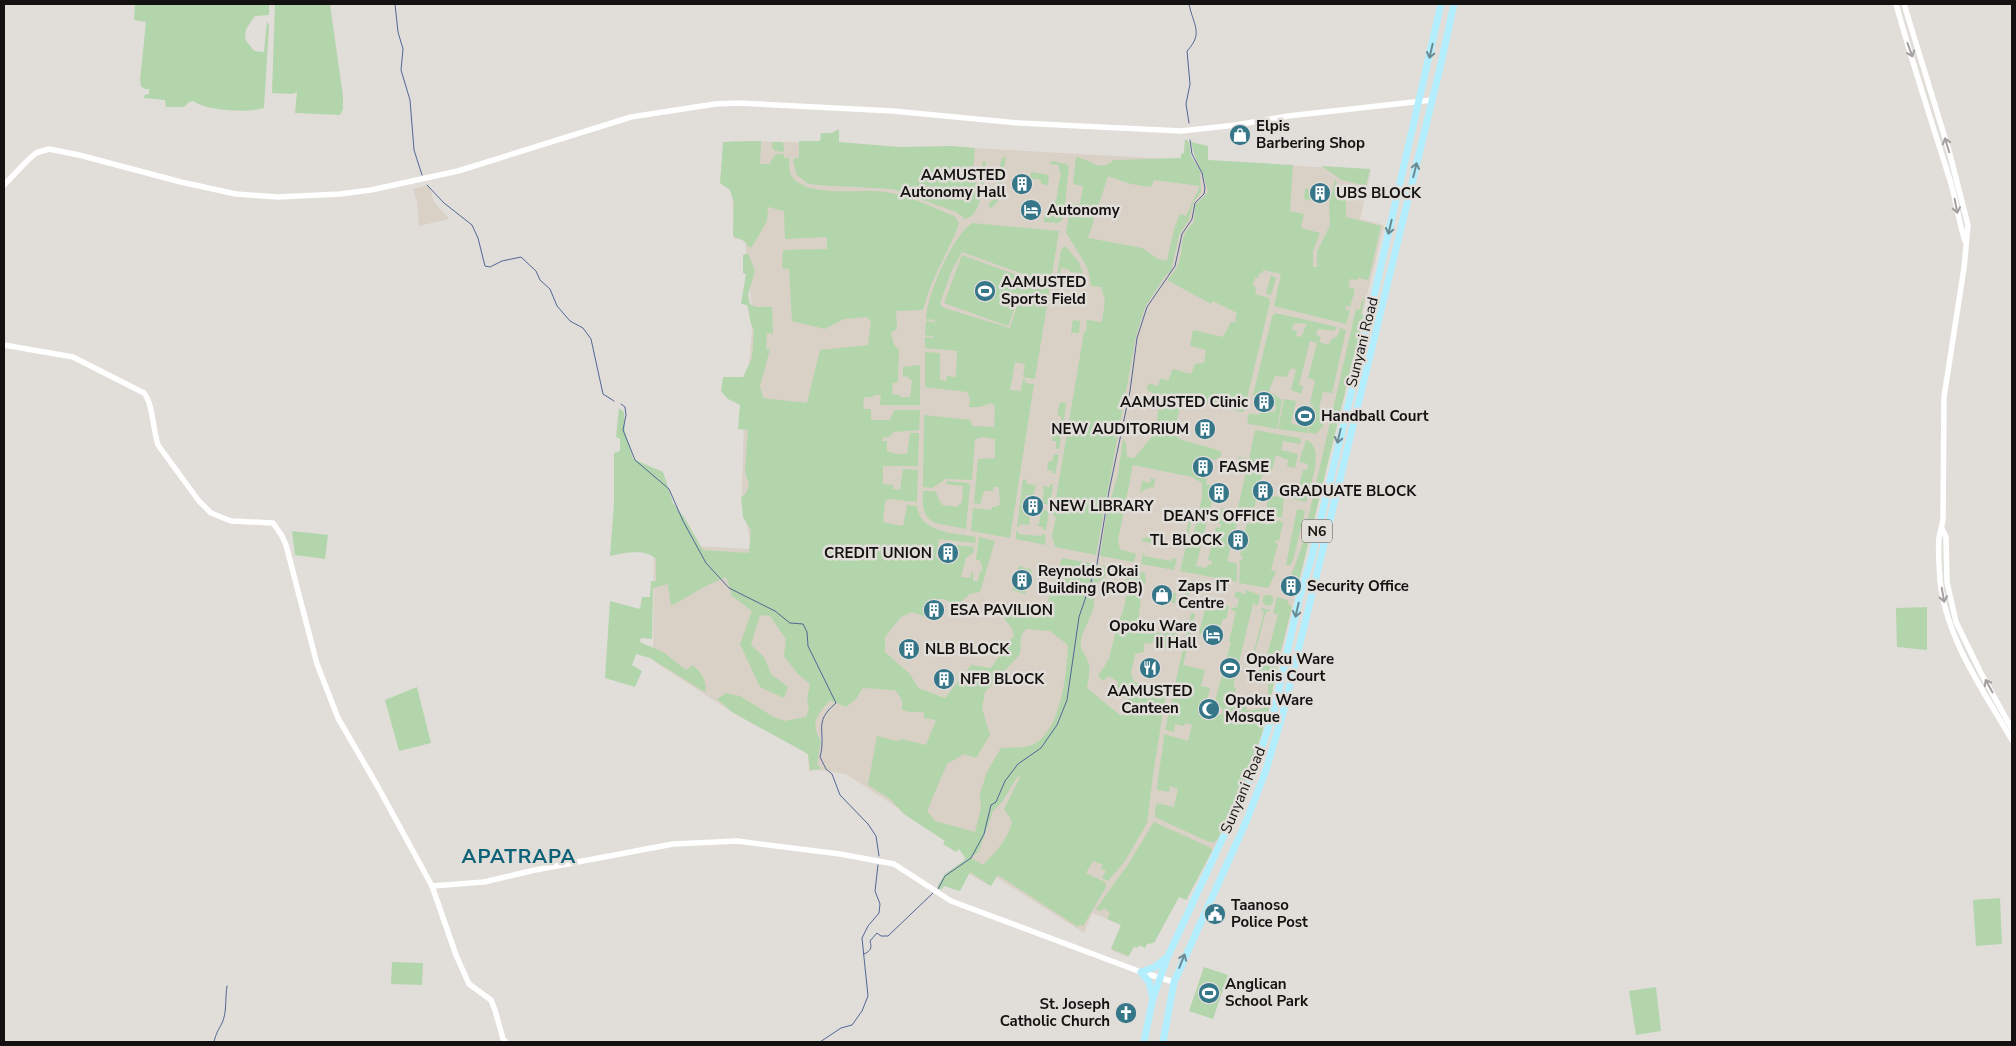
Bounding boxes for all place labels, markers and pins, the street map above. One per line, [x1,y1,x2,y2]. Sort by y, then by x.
place label: Elpis Barbering Shop [1256,116,1365,153]
shop icon: Elpis Barbering Shop [1228,123,1252,147]
place label: AAMUSTED Autonomy Hall [900,165,1006,202]
building icon: AAMUSTED Autonomy Hall [1010,172,1034,196]
building icon: UBS BLOCK [1308,181,1332,205]
place label: UBS BLOCK [1336,183,1422,203]
hotel icon: Autonomy [1019,198,1043,222]
place label: Autonomy [1047,200,1120,220]
place label: AAMUSTED Sports Field [1001,272,1086,309]
sports icon: AAMUSTED Sports Field [973,279,997,303]
building icon: AAMUSTED Clinic [1252,390,1276,414]
place label: AAMUSTED Clinic [1120,392,1248,412]
sports icon: Handball Court [1293,404,1317,428]
place label: Handball Court [1321,406,1429,426]
building icon: NEW AUDITORIUM [1193,417,1217,441]
place label: NEW AUDITORIUM [1051,419,1189,439]
building icon: FASME [1191,455,1215,479]
place label: FASME [1219,457,1269,477]
building icon: GRADUATE BLOCK [1251,479,1275,503]
building icon: DEAN'S OFFICE [1207,481,1231,505]
place label: GRADUATE BLOCK [1279,481,1417,501]
building icon: NEW LIBRARY [1021,494,1045,518]
place label: NEW LIBRARY [1049,496,1154,516]
place label: DEAN'S OFFICE [1163,506,1275,526]
building icon: TL BLOCK [1226,528,1250,552]
place label: TL BLOCK [1150,530,1223,550]
building icon: CREDIT UNION [936,541,960,565]
place label: CREDIT UNION [824,543,932,563]
place label: Reynolds Okai Building (ROB) [1038,561,1143,598]
building icon: Reynolds Okai Building (ROB) [1010,568,1034,592]
building icon: Security Office [1279,574,1303,598]
place label: Zaps IT Centre [1178,576,1230,613]
place label: Security Office [1307,576,1409,596]
shop icon: Zaps IT Centre [1150,583,1174,607]
building icon: ESA PAVILION [922,598,946,622]
place label: ESA PAVILION [950,600,1053,620]
place label: Opoku Ware II Hall [1109,616,1197,653]
hotel icon: Opoku Ware II Hall [1201,623,1225,647]
building icon: NLB BLOCK [897,637,921,661]
place label: NLB BLOCK [925,639,1010,659]
place label: Opoku Ware Tenis Court [1246,649,1334,686]
restaurant icon: AAMUSTED Canteen [1138,656,1162,680]
sports icon: Opoku Ware Tenis Court [1218,656,1242,680]
building icon: NFB BLOCK [932,667,956,691]
place label: NFB BLOCK [960,669,1045,689]
place label: AAMUSTED Canteen [1107,681,1193,718]
place label: Opoku Ware Mosque [1225,690,1313,727]
mosque icon: Opoku Ware Mosque [1197,697,1221,721]
place label: Taanoso Police Post [1231,895,1308,932]
public building icon: Taanoso Police Post [1203,902,1227,926]
place label: Anglican School Park [1225,974,1309,1011]
sports icon: Anglican School Park [1197,981,1221,1005]
place label: St. Joseph Catholic Church [1000,994,1110,1031]
church icon: St. Joseph Catholic Church [1114,1001,1138,1025]

